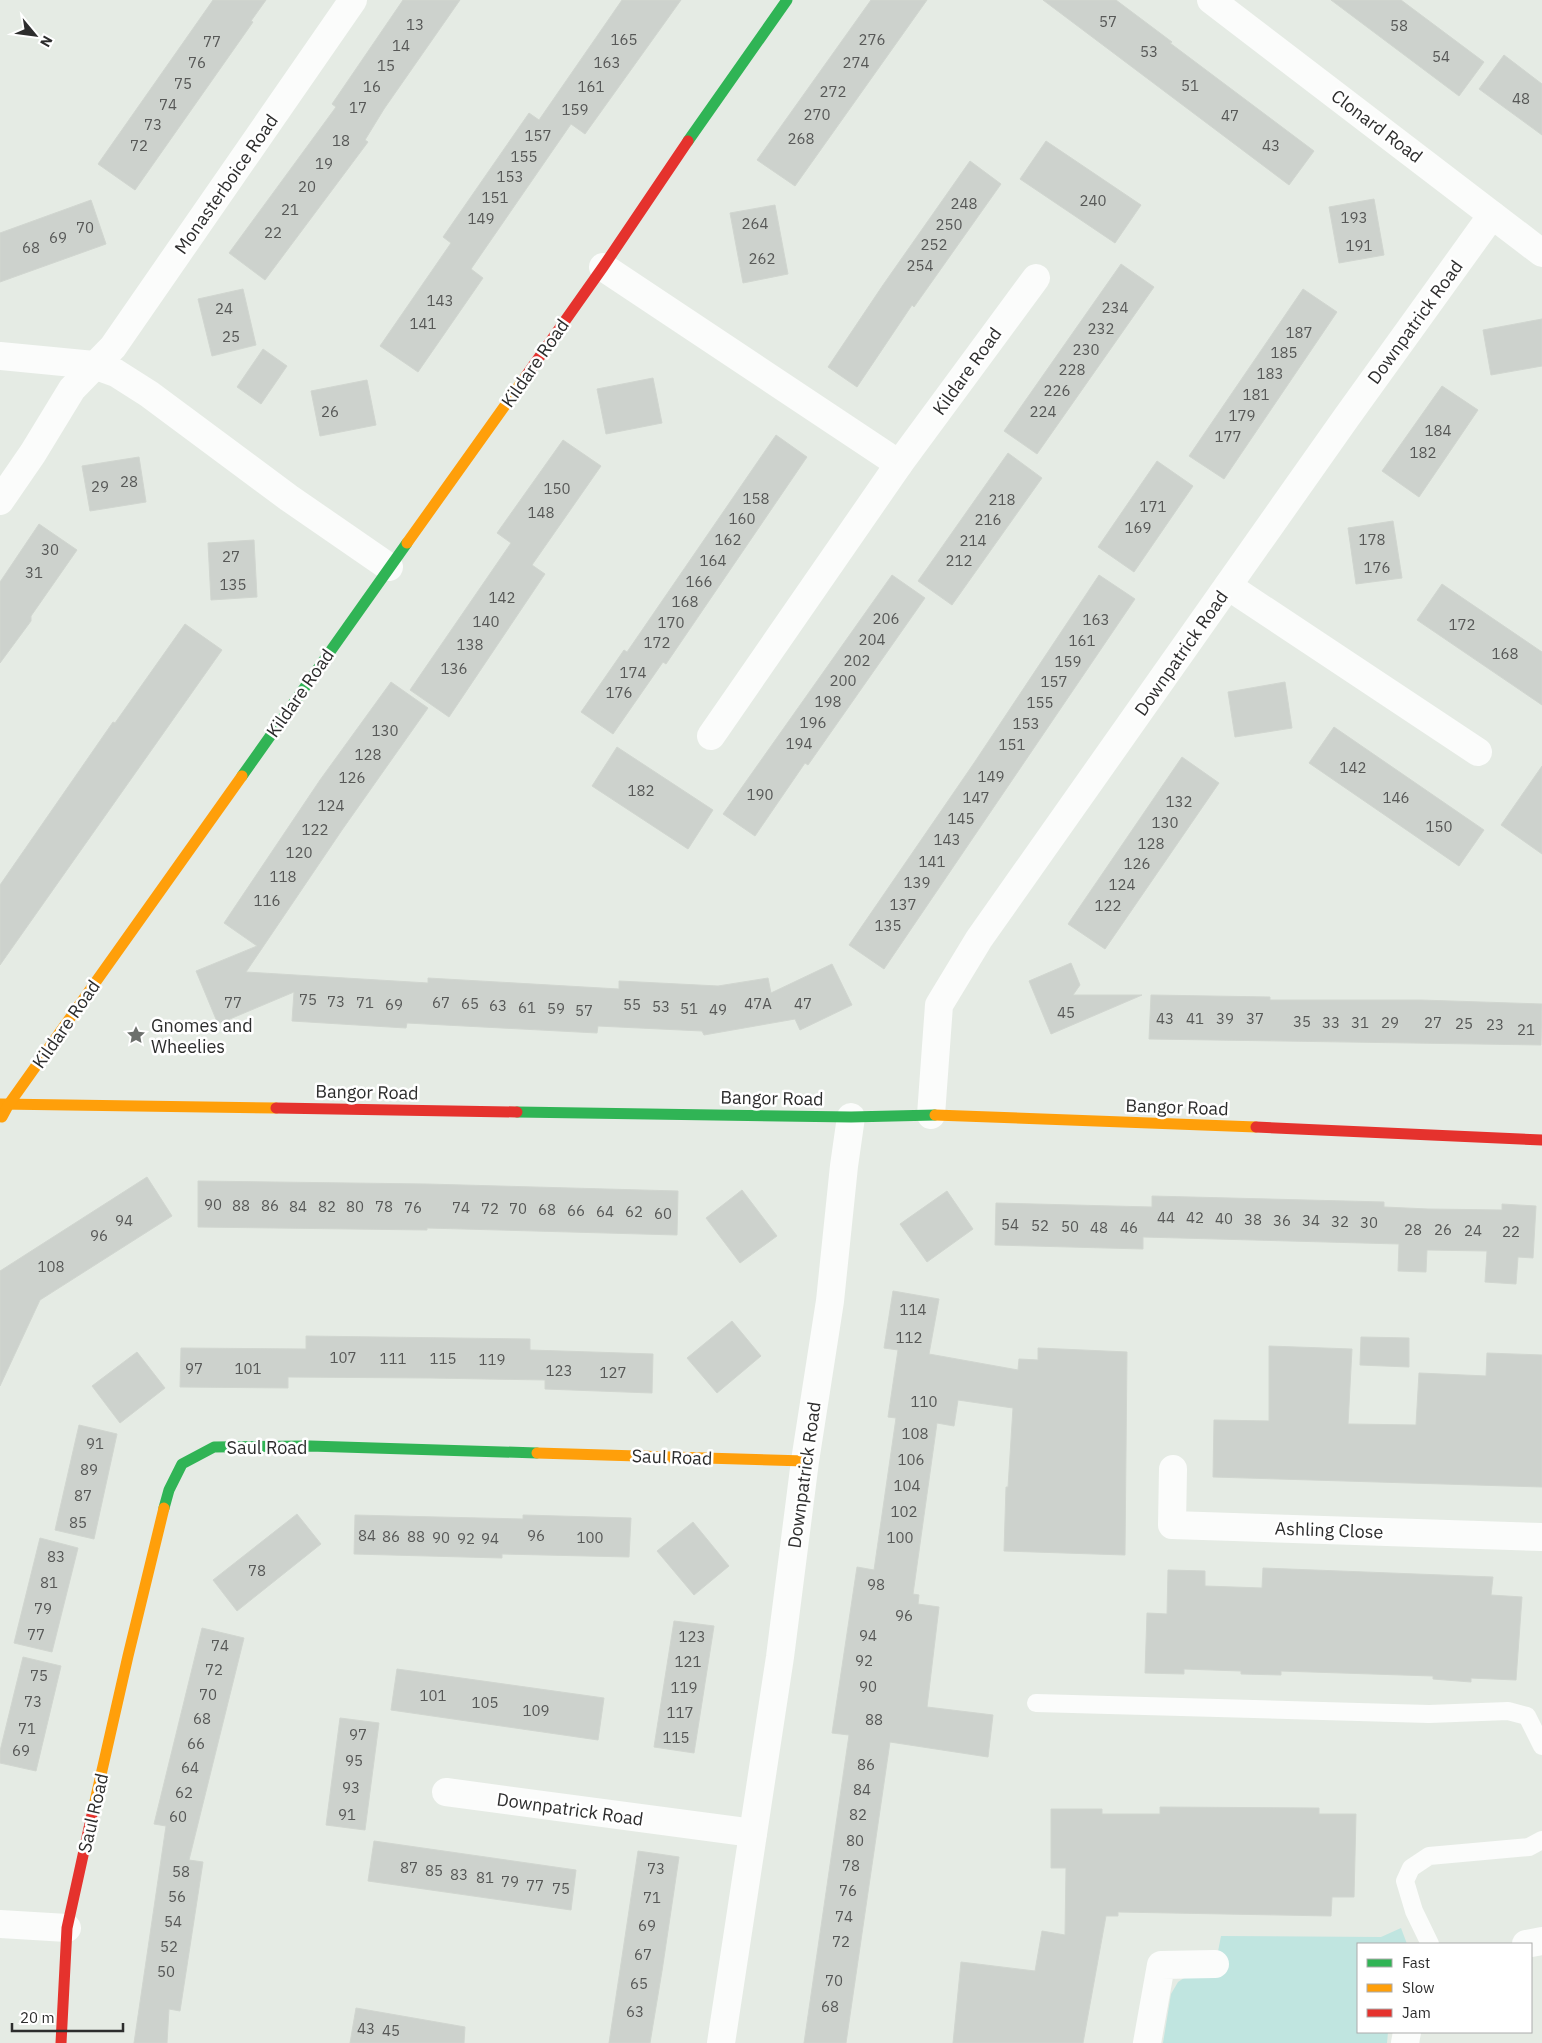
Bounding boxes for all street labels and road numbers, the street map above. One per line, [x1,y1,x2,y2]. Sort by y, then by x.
street label: Clonard Road [1327,84,1427,168]
street label: Monasterboice Road [169,110,283,258]
street label: Downpatrick Road [1362,255,1468,389]
street label: Kildare Road [496,314,574,412]
street label: Kildare Road [927,323,1007,419]
street label: Downpatrick Road [1129,586,1233,720]
street label: Kildare Road [261,644,339,742]
street label: Kildare Road [27,975,105,1073]
street label: Bangor Road [315,1080,419,1104]
street label: Bangor Road [720,1086,824,1110]
street label: Bangor Road [1125,1094,1229,1120]
street label: Downpatrick Road [782,1400,826,1550]
street label: Saul Road [227,1436,307,1459]
street label: Saul Road [631,1444,713,1470]
street label: Ashling Close [1274,1517,1384,1543]
street label: Saul Road [73,1771,113,1855]
street label: Downpatrick Road [495,1787,645,1831]

